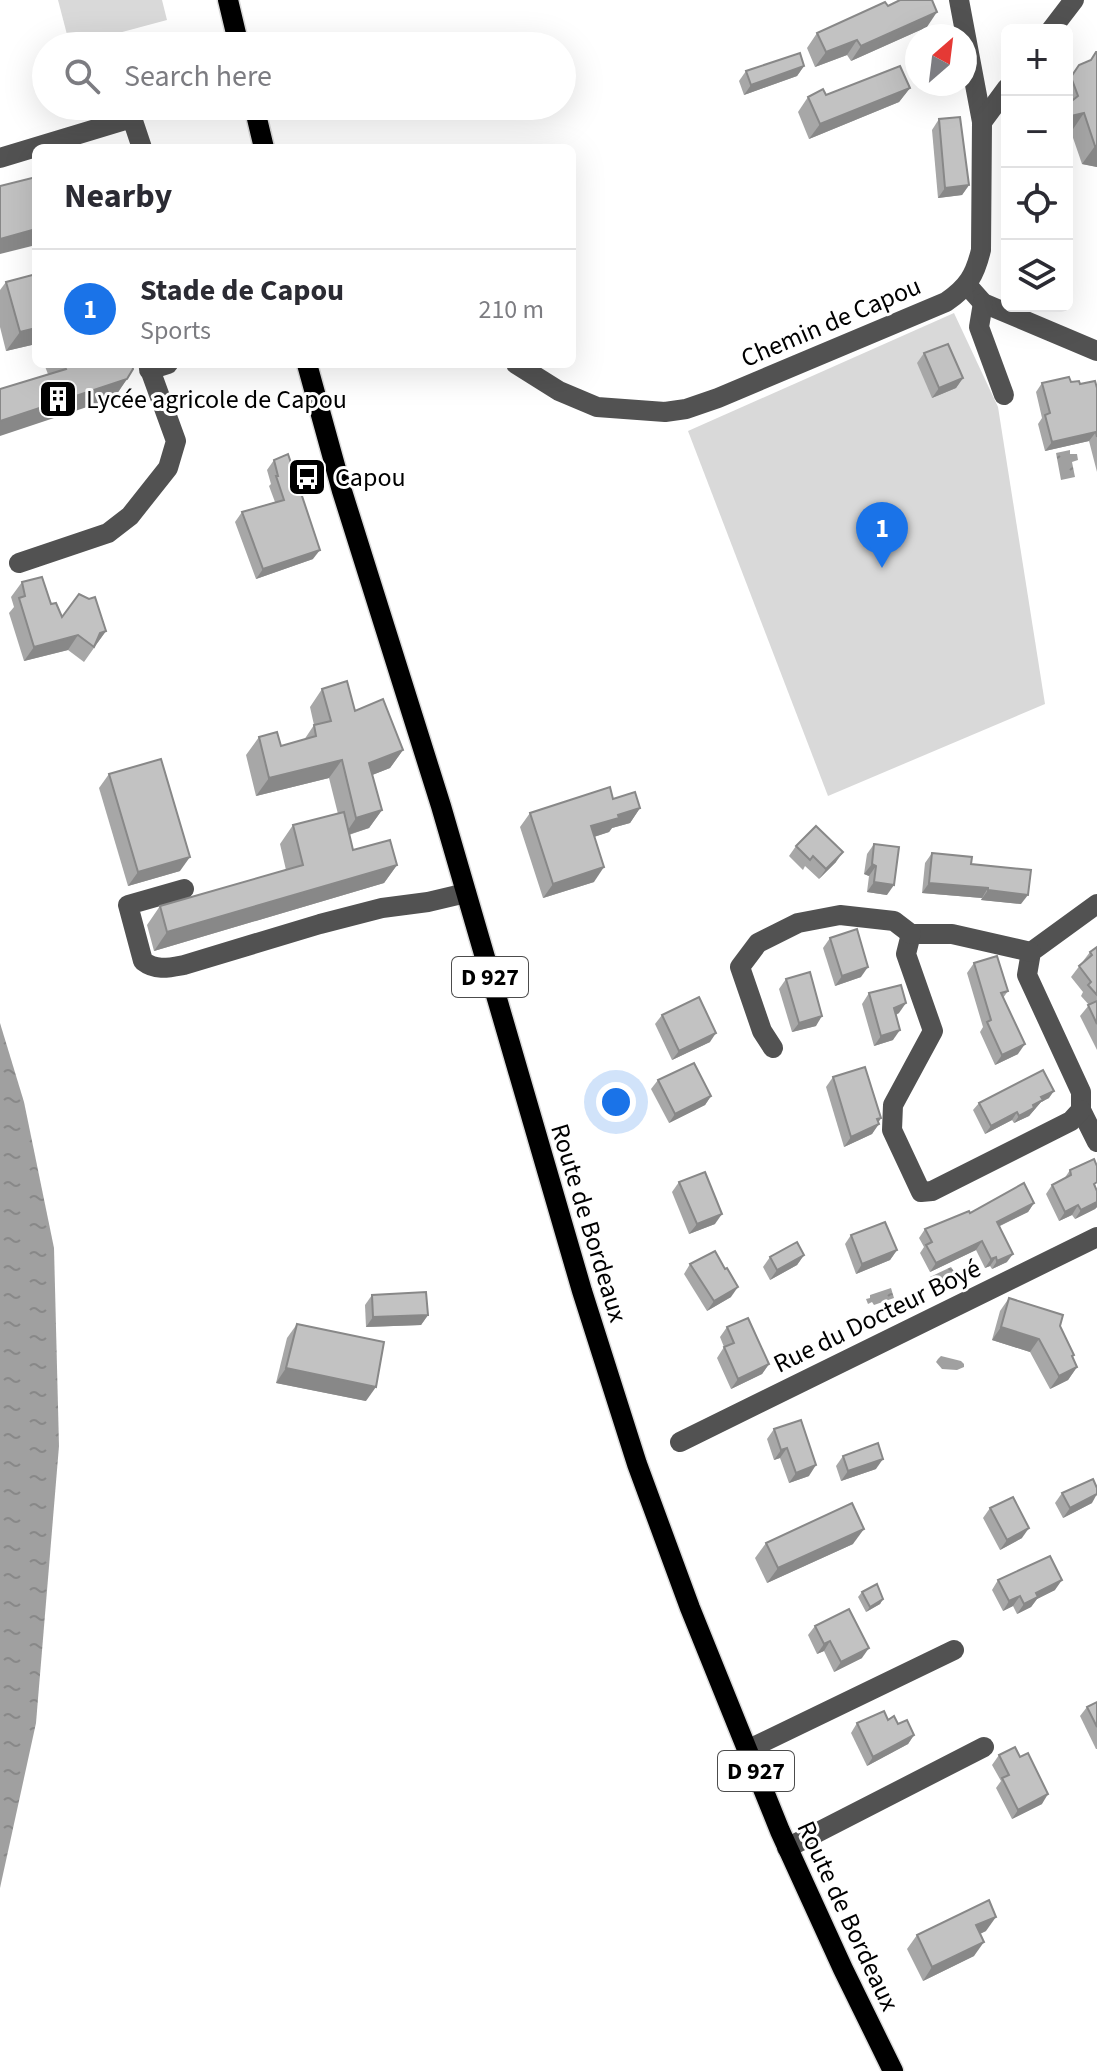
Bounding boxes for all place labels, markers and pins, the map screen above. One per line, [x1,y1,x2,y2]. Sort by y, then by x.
building icon: Lycée agricole de Capou [37,378,79,420]
place label: Lycée agricole de Capou [86,381,347,418]
bus stop icon: Capou [286,456,328,498]
place label: Capou [335,459,406,496]
pin: 1 [856,502,908,568]

